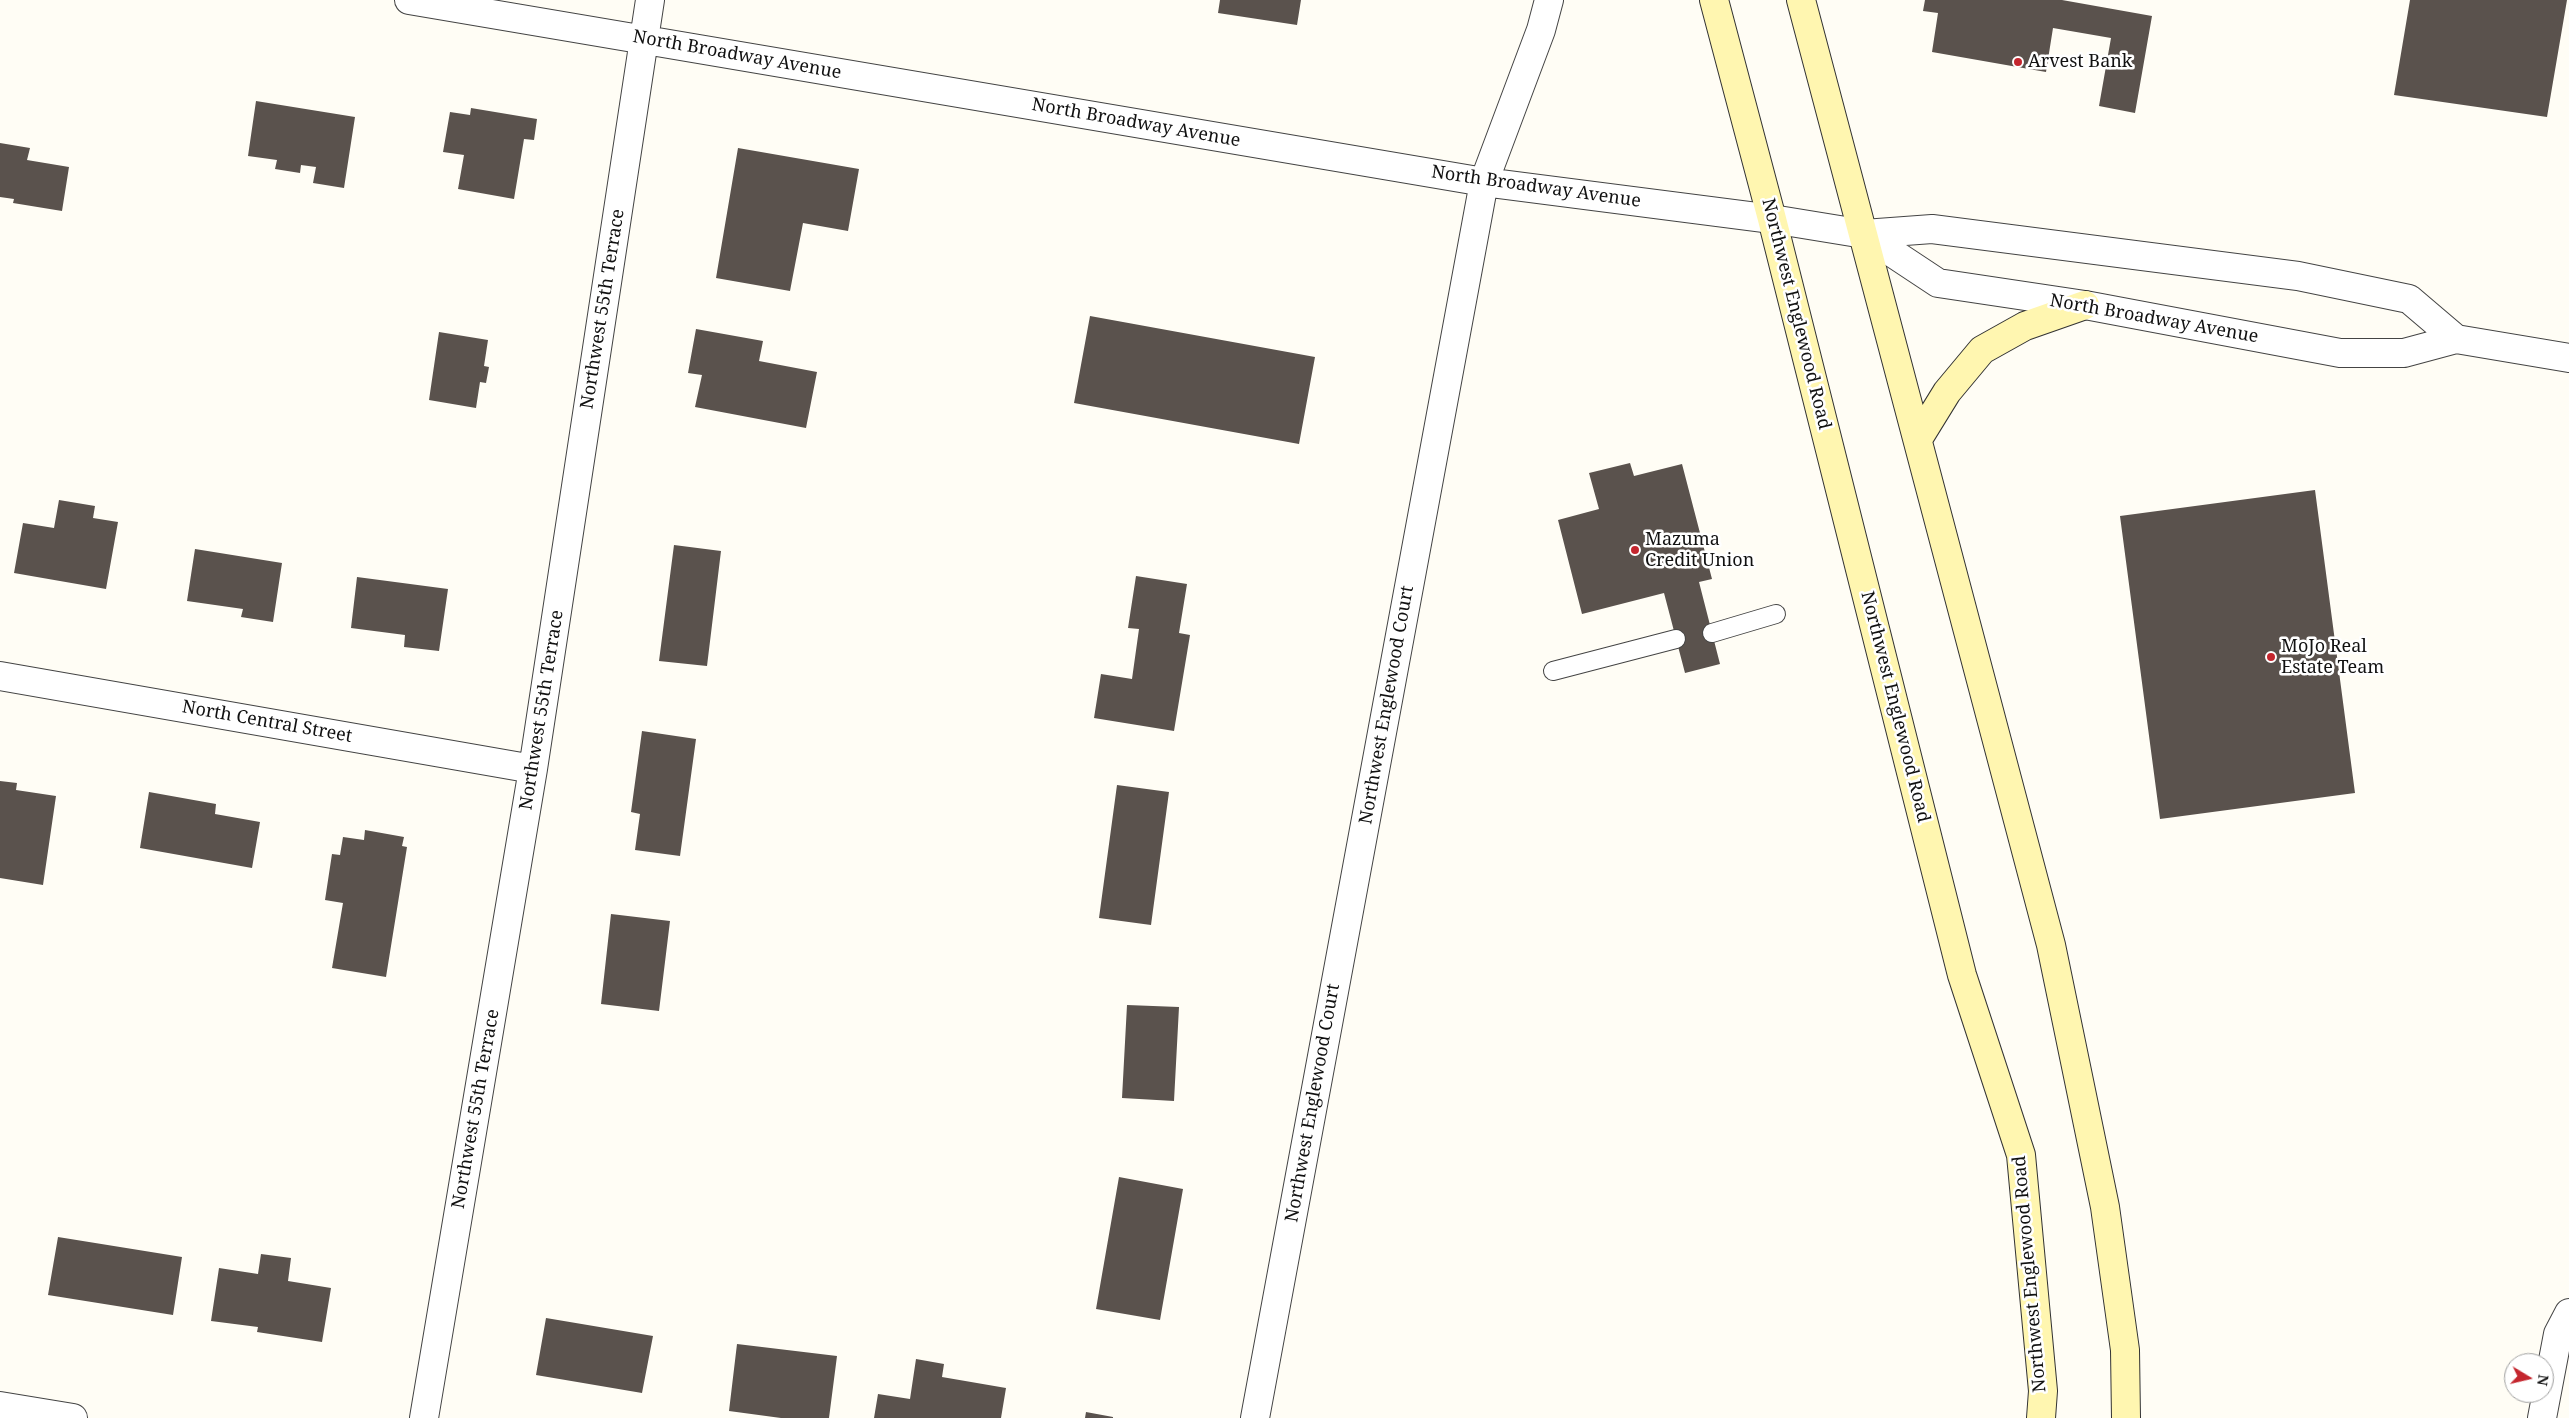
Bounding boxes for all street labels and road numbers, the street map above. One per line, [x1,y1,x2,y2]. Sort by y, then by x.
street label: North Broadway Avenue [631,26,843,84]
street label: North Broadway Avenue [1030,94,1242,152]
street label: North Broadway Avenue [1430,162,1642,212]
street label: Northwest Englewood Road [1757,196,1835,432]
street label: Northwest 55th Terrace [577,207,629,411]
street label: North Broadway Avenue [2048,290,2260,348]
street label: Northwest Englewood Court [1355,584,1419,826]
street label: Northwest Englewood Road [1856,589,1934,825]
street label: Northwest 55th Terrace [516,608,568,812]
street label: North Central Street [180,696,354,748]
street label: Northwest Englewood Court [1281,982,1345,1224]
street label: Northwest 55th Terrace [448,1008,504,1210]
street label: Northwest Englewood Road [2009,1155,2051,1393]

